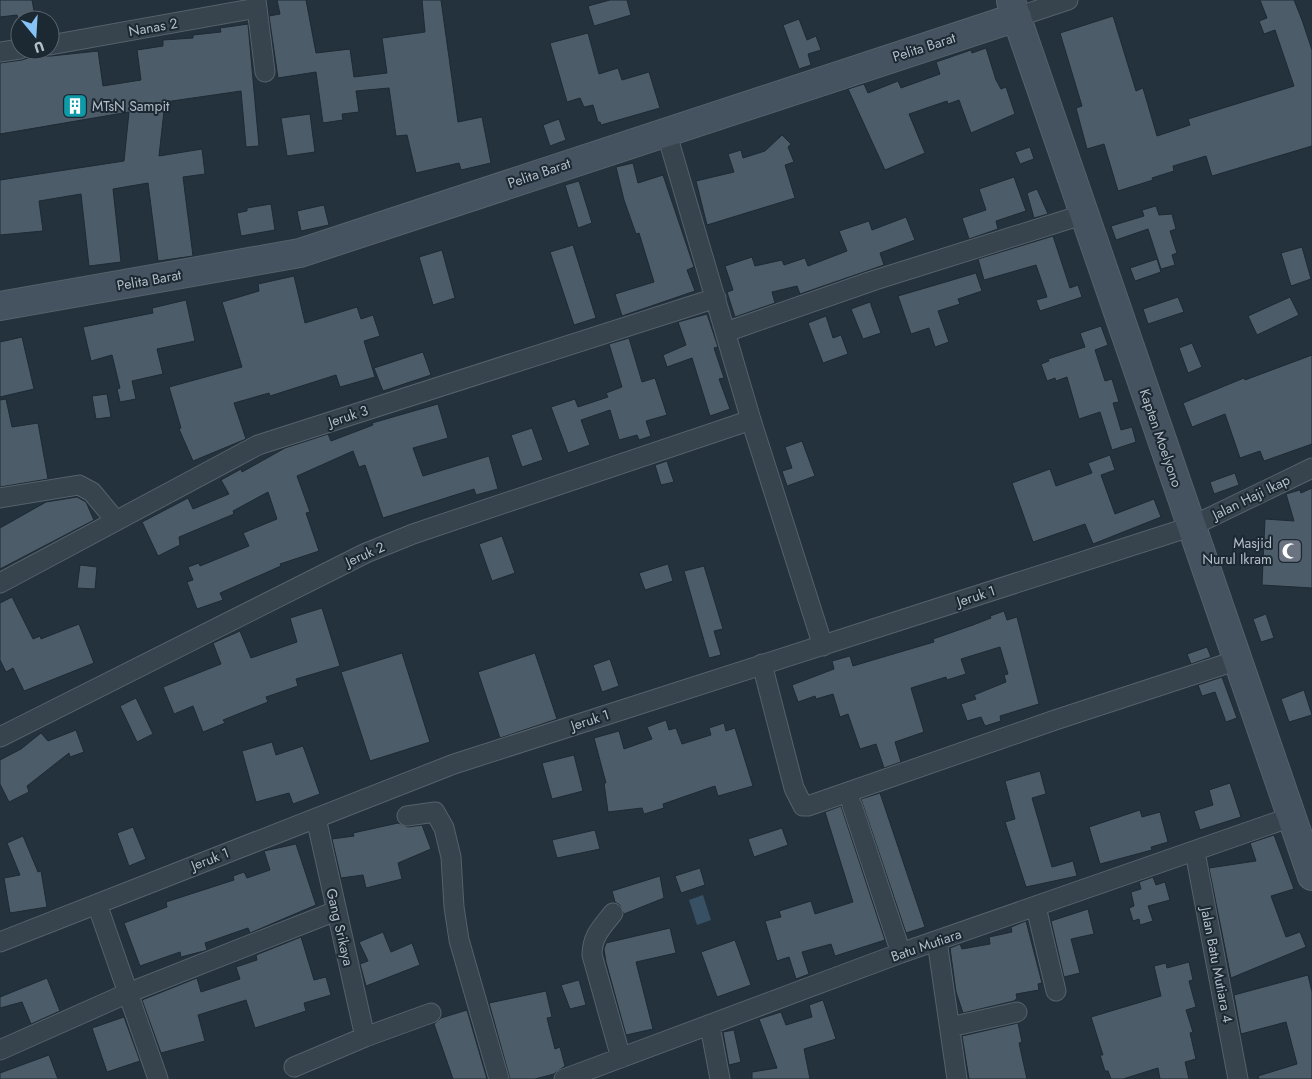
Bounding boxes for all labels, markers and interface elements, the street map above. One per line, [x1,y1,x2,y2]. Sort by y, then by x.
north arrow [10,10,60,60]
street label: Nanas 2 [127,13,179,41]
street label: Pelita Barat [890,27,959,67]
text: U [31,36,47,58]
building icon: MTsN Sampit [62,93,88,119]
place label: MTsN Sampit [92,96,170,116]
street label: Pelita Barat [505,153,574,193]
street label: Pelita Barat [115,264,183,295]
street label: Kapten Moelyono [1135,386,1187,490]
street label: Jeruk 3 [324,400,371,432]
street label: Jalan Haji Ikap [1207,470,1293,525]
place label: Masjid Nurul Ikram [1202,533,1272,569]
street label: Jeruk 2 [340,537,388,572]
mosque icon: Masjid Nurul Ikram [1277,538,1303,564]
street label: Jeruk 1 [952,580,998,612]
street label: Jeruk 1 [566,704,612,736]
street label: Jeruk 1 [186,843,232,876]
street label: Gang Srikaya [321,886,359,968]
street label: Jalan Batu Mutiara 4 [1196,904,1238,1025]
street label: Batu Mutiara [888,924,964,966]

